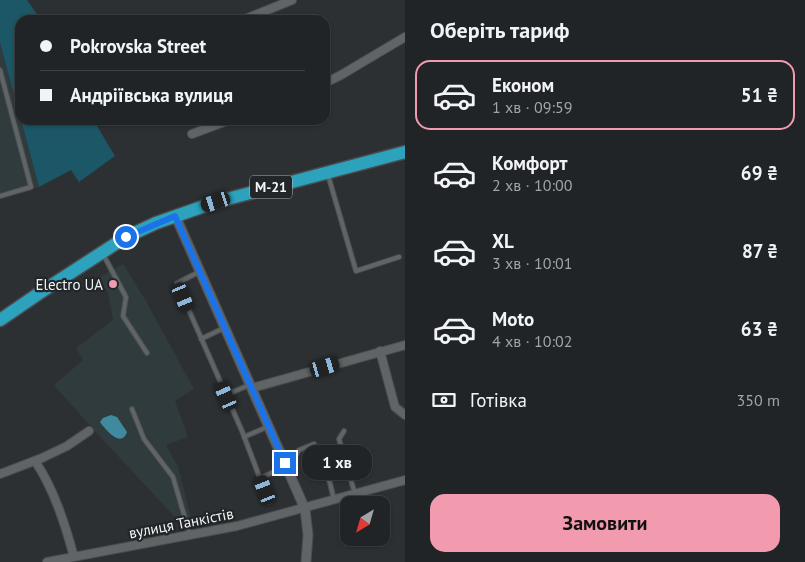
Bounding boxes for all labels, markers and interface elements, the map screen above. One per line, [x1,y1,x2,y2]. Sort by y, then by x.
text: Оберіть тариф [430,16,569,44]
text: Pokrovska Street [70,34,206,58]
icon: car [432,73,477,118]
text: Економ [492,73,554,97]
text: Андріївська вулиця [70,83,233,107]
text: 51 ₴ [741,83,778,107]
text: 1 хв · 09:59 [492,97,572,117]
icon: car [432,151,477,196]
text: Комфорт [492,151,568,175]
text: 69 ₴ [741,161,778,185]
text: 2 хв · 10:00 [492,175,572,195]
road number: М-21 [250,176,292,198]
car [199,190,232,214]
route start [115,226,137,248]
icon: car [432,229,477,274]
text: XL [492,229,514,253]
text: 87 ₴ [742,239,778,263]
text: 3 хв · 10:01 [492,253,572,273]
place label: Electro UA [36,275,103,294]
marker: Electro UA [107,278,119,290]
car [170,280,195,314]
icon: car [432,307,477,352]
text: Moto [492,307,534,331]
text: 63 ₴ [741,317,778,341]
text: 4 хв · 10:02 [492,331,572,351]
car [308,356,341,378]
car [213,379,238,413]
icon: cash [430,386,458,414]
text: Готівка [470,388,527,412]
text: 350 m [737,390,780,410]
callout: 1 хв [302,446,372,480]
route end [274,452,296,474]
text: 1 хв [322,452,352,472]
car [252,473,277,507]
button: Замовити [430,494,780,552]
north arrow [340,496,390,546]
map controls [340,496,390,546]
street label: вулиця Танкістів [127,504,235,542]

